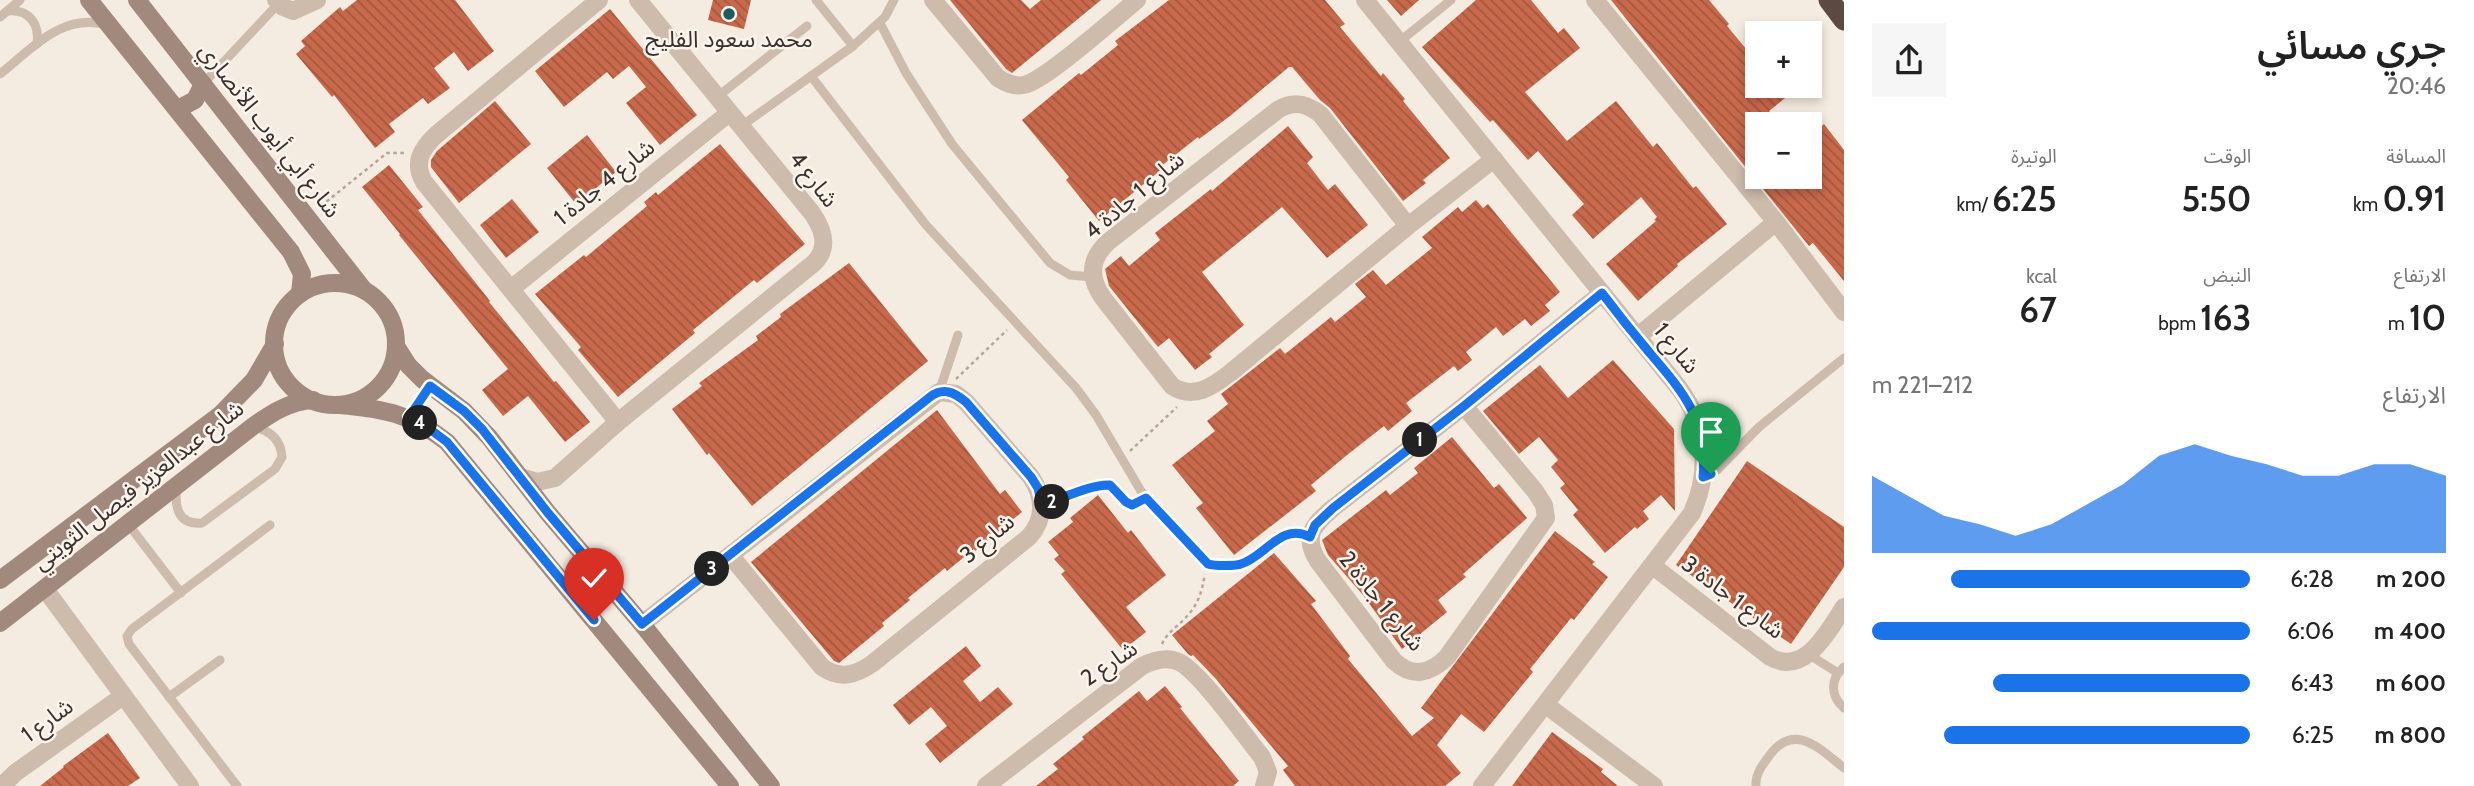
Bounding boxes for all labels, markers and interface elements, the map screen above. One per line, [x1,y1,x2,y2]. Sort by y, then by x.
marker: محمد سعود الفليج [721,6,737,22]
map controls [1745,21,1822,189]
button: + [1745,21,1822,98]
text: جري مسائي [2257,22,2446,69]
button: share [1872,23,1946,97]
place label: محمد سعود الفليج [645,25,813,56]
street label: شارع أبي أيوب الأنصاري [190,37,347,225]
text: 20:46 [2387,72,2446,100]
button: − [1745,112,1822,189]
street label: شارع 4 جادة 1 [548,133,662,234]
street label: شارع 4 [781,145,845,214]
street label: شارع 1 جادة 4 [1078,145,1192,247]
text: الوتيرة [2011,145,2057,168]
text: الوقت [2204,145,2251,168]
text: المسافة [2386,145,2446,168]
text: 6:25 [1992,177,2057,220]
text: 5:50 [2181,177,2251,220]
text: 0.91 [2382,177,2446,220]
text: /km [1956,193,1992,216]
text: km [2353,193,2382,216]
text: النبض [2203,264,2251,287]
text: الارتفاع [2394,264,2446,287]
text: kcal [2026,265,2057,288]
text: 67 [2019,288,2057,331]
text: 163 [2200,296,2251,339]
text: 10 [2409,296,2446,339]
text: bpm [2158,312,2200,335]
text: m [2388,312,2409,335]
street label: شارع 1 [1646,317,1706,381]
text: 212–221 m [1872,371,1973,399]
text: الارتفاع [2383,381,2446,409]
street label: شارع عبدالعزيز فيصل الثويني [27,394,251,579]
pin [1681,402,1741,474]
pin: 4 [402,406,438,440]
text: 4 [414,411,425,434]
icon: arrive [1692,413,1730,451]
pin: 1 [1402,422,1438,458]
text: 1 [1416,428,1423,451]
pin: 2 [1034,484,1070,520]
text: 2 [1046,490,1057,513]
street label: شارع 3 [954,507,1022,571]
street label: شارع 1 جادة 2 [1331,545,1431,659]
pin [564,548,624,620]
street label: شارع 1 جادة 3 [1675,549,1790,647]
pin: 3 [694,552,730,586]
text: 3 [706,557,717,580]
icon: check [575,559,613,597]
text: 6:28 [2290,565,2334,593]
text: 200 m [2376,565,2446,593]
text: 6:06 [2287,617,2334,645]
text: 400 m [2374,617,2446,645]
street label: شارع 2 [1075,634,1144,694]
text: 6:43 [2290,669,2334,697]
text: 600 m [2375,669,2446,697]
street label: شارع 1 [16,692,80,751]
text: 6:25 [2292,721,2334,749]
text: 800 m [2374,721,2446,749]

